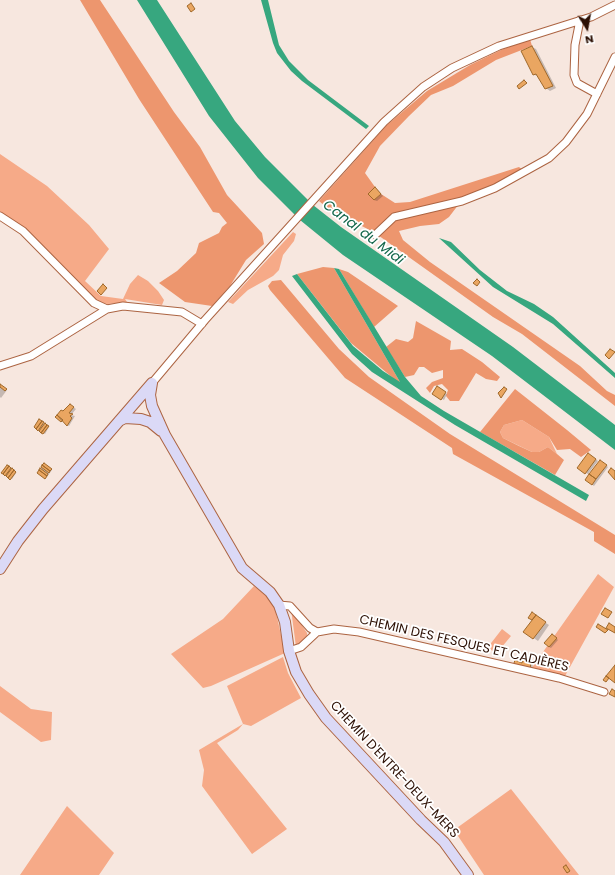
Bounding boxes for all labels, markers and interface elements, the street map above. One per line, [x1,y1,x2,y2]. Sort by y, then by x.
north arrow [567,8,607,48]
text: N [584,31,595,48]
water label: Canal du Midi [319,197,407,269]
street label: CHEMIN DES FESQUES ET CADIÈRES [358,612,570,676]
street label: CHEMIN D'ENTRE-DEUX-MERS [326,698,462,842]

